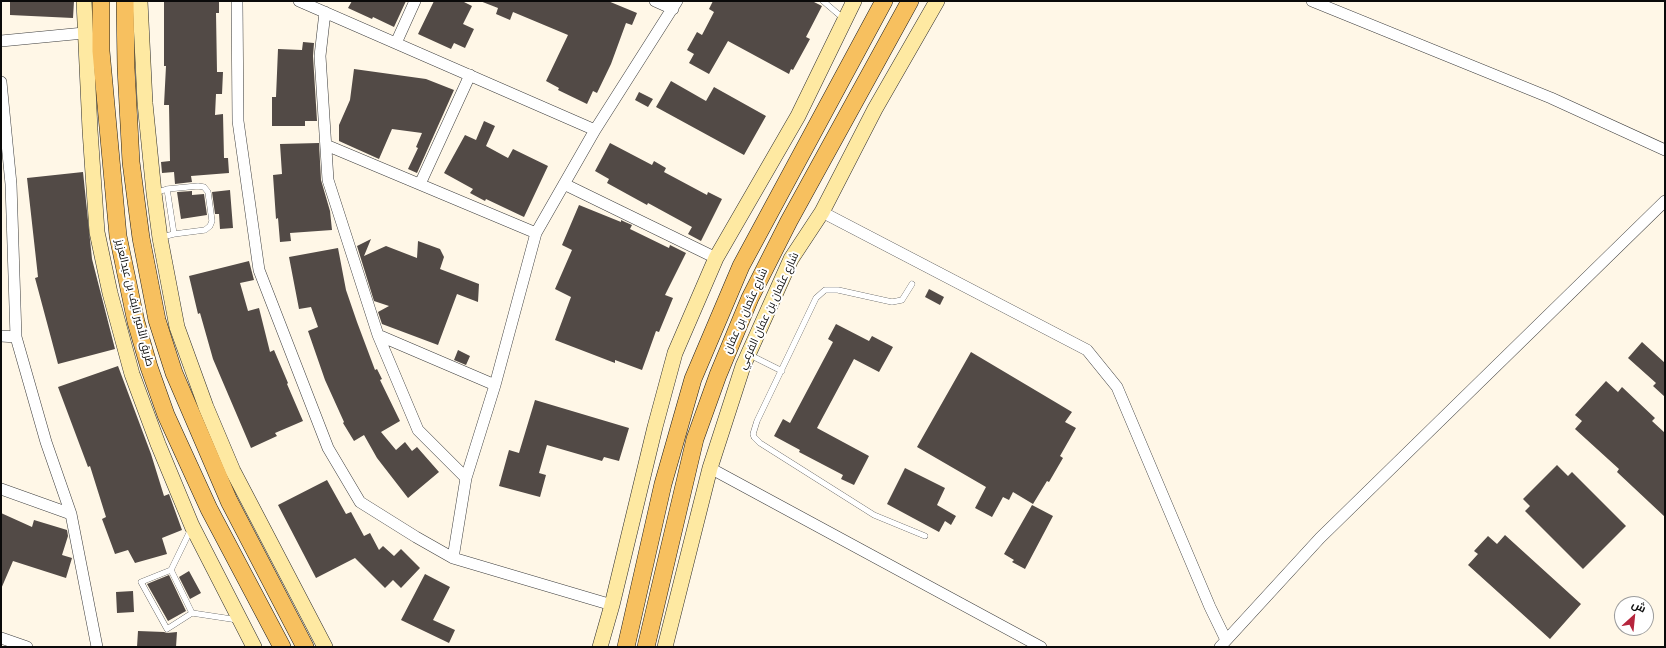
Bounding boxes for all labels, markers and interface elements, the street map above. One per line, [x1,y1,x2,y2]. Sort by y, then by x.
street label: طريق الأمير نايف بن عبدالعزيز [112,238,156,368]
street label: شارع عثمان بن عفان الفرعي [736,251,802,371]
street label: شارع عثمان بن عفان [721,266,771,356]
north arrow [1614,596,1654,636]
text: ش [1630,598,1648,615]

